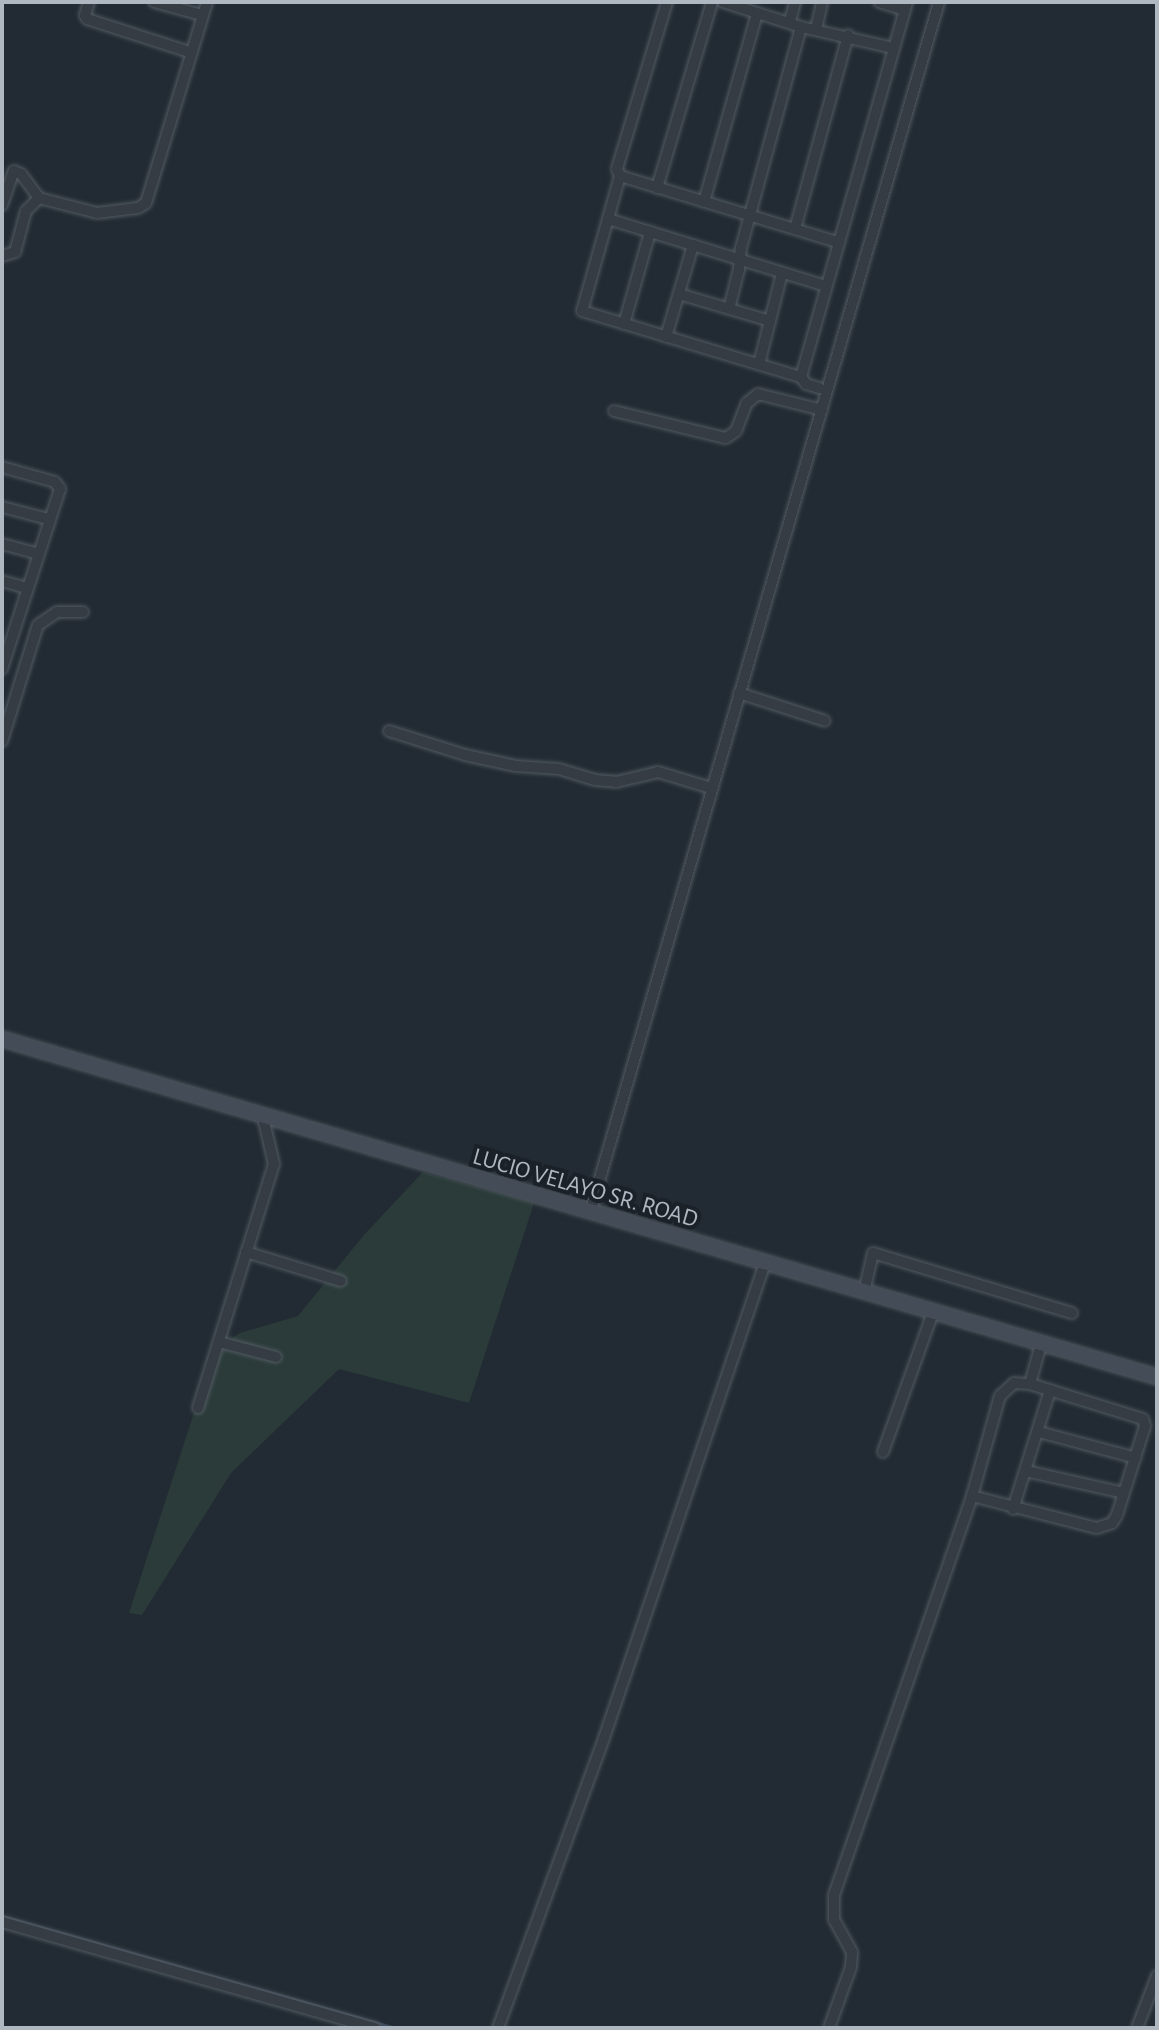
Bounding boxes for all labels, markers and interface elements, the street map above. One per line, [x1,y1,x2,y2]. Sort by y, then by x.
street label: LUCIO VELAYO SR. ROAD [469,1143,701,1235]

